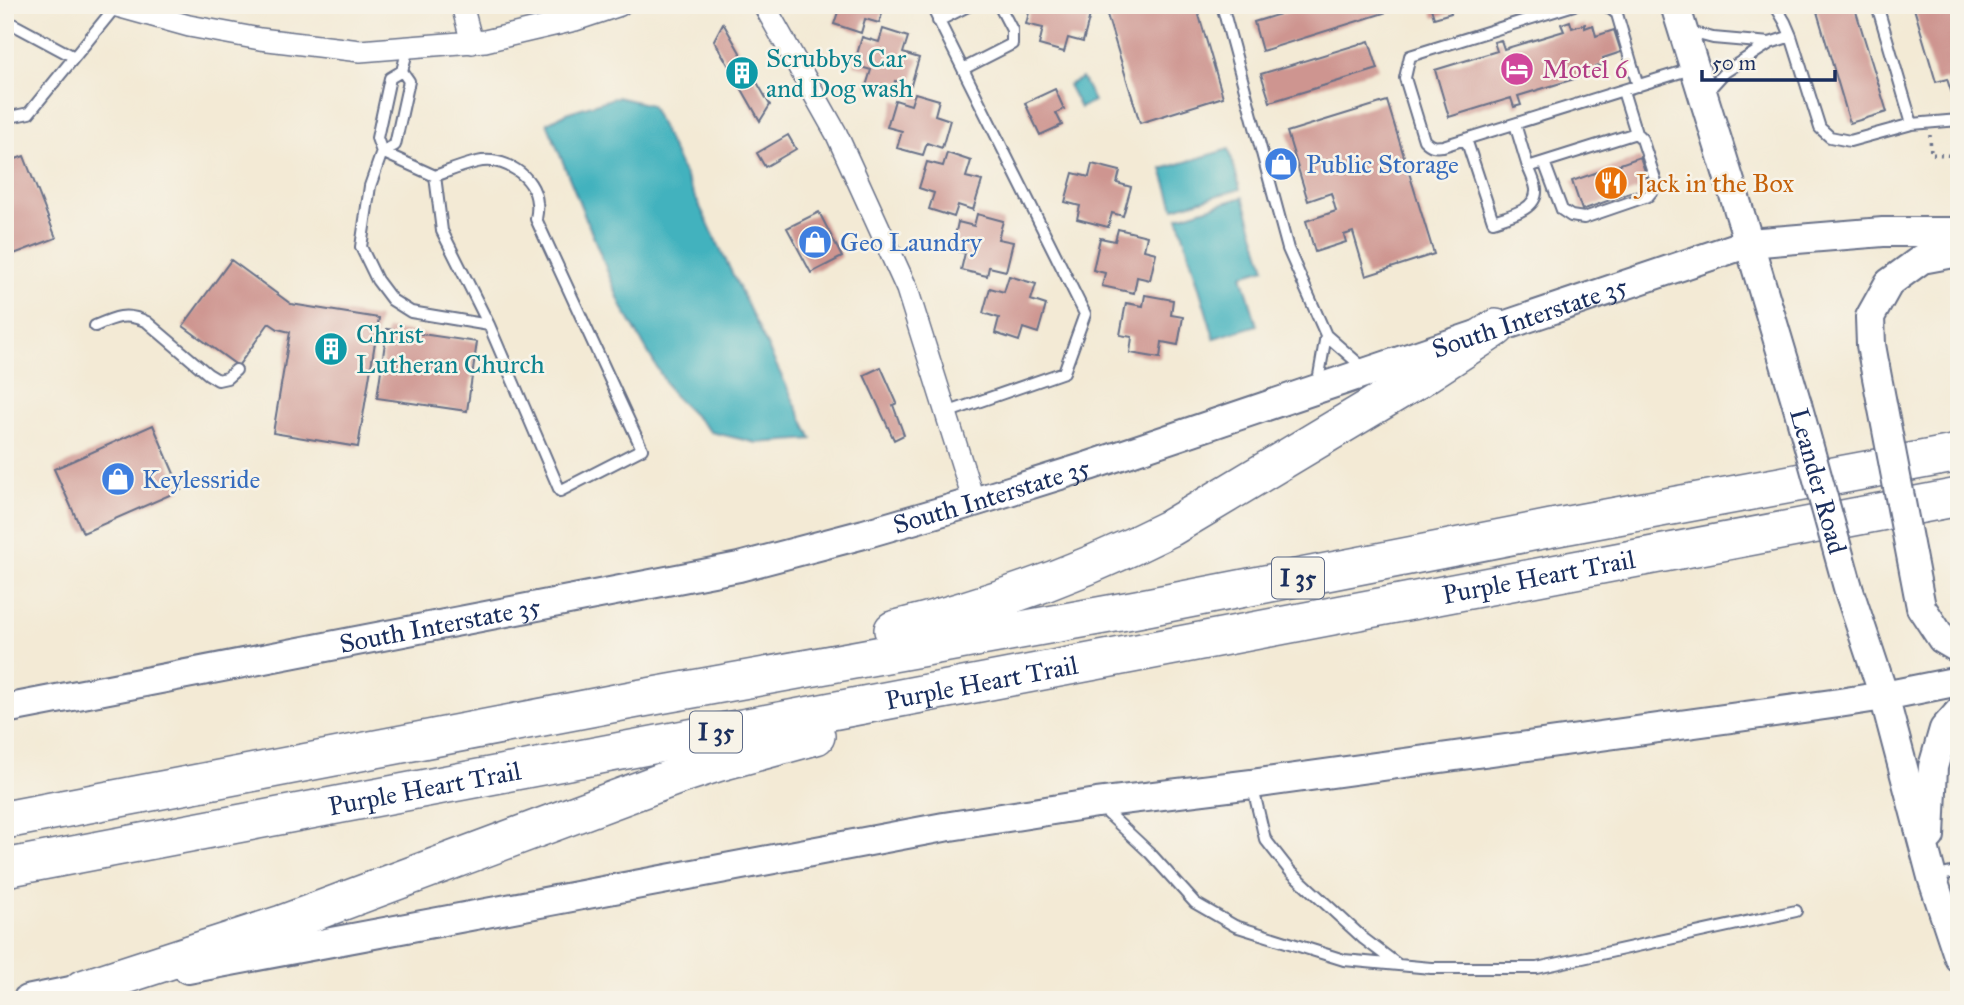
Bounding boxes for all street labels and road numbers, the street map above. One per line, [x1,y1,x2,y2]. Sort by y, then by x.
street label: South Interstate 35 [1428,269,1631,365]
street label: Leander Road [1783,405,1854,558]
street label: South Interstate 35 [889,451,1094,541]
street label: Purple Heart Trail [1440,543,1638,611]
road number: I 35 [1272,558,1324,598]
street label: South Interstate 35 [337,590,543,660]
street label: Purple Heart Trail [883,649,1081,717]
road number: I 35 [690,712,742,752]
street label: Purple Heart Trail [325,754,524,822]

